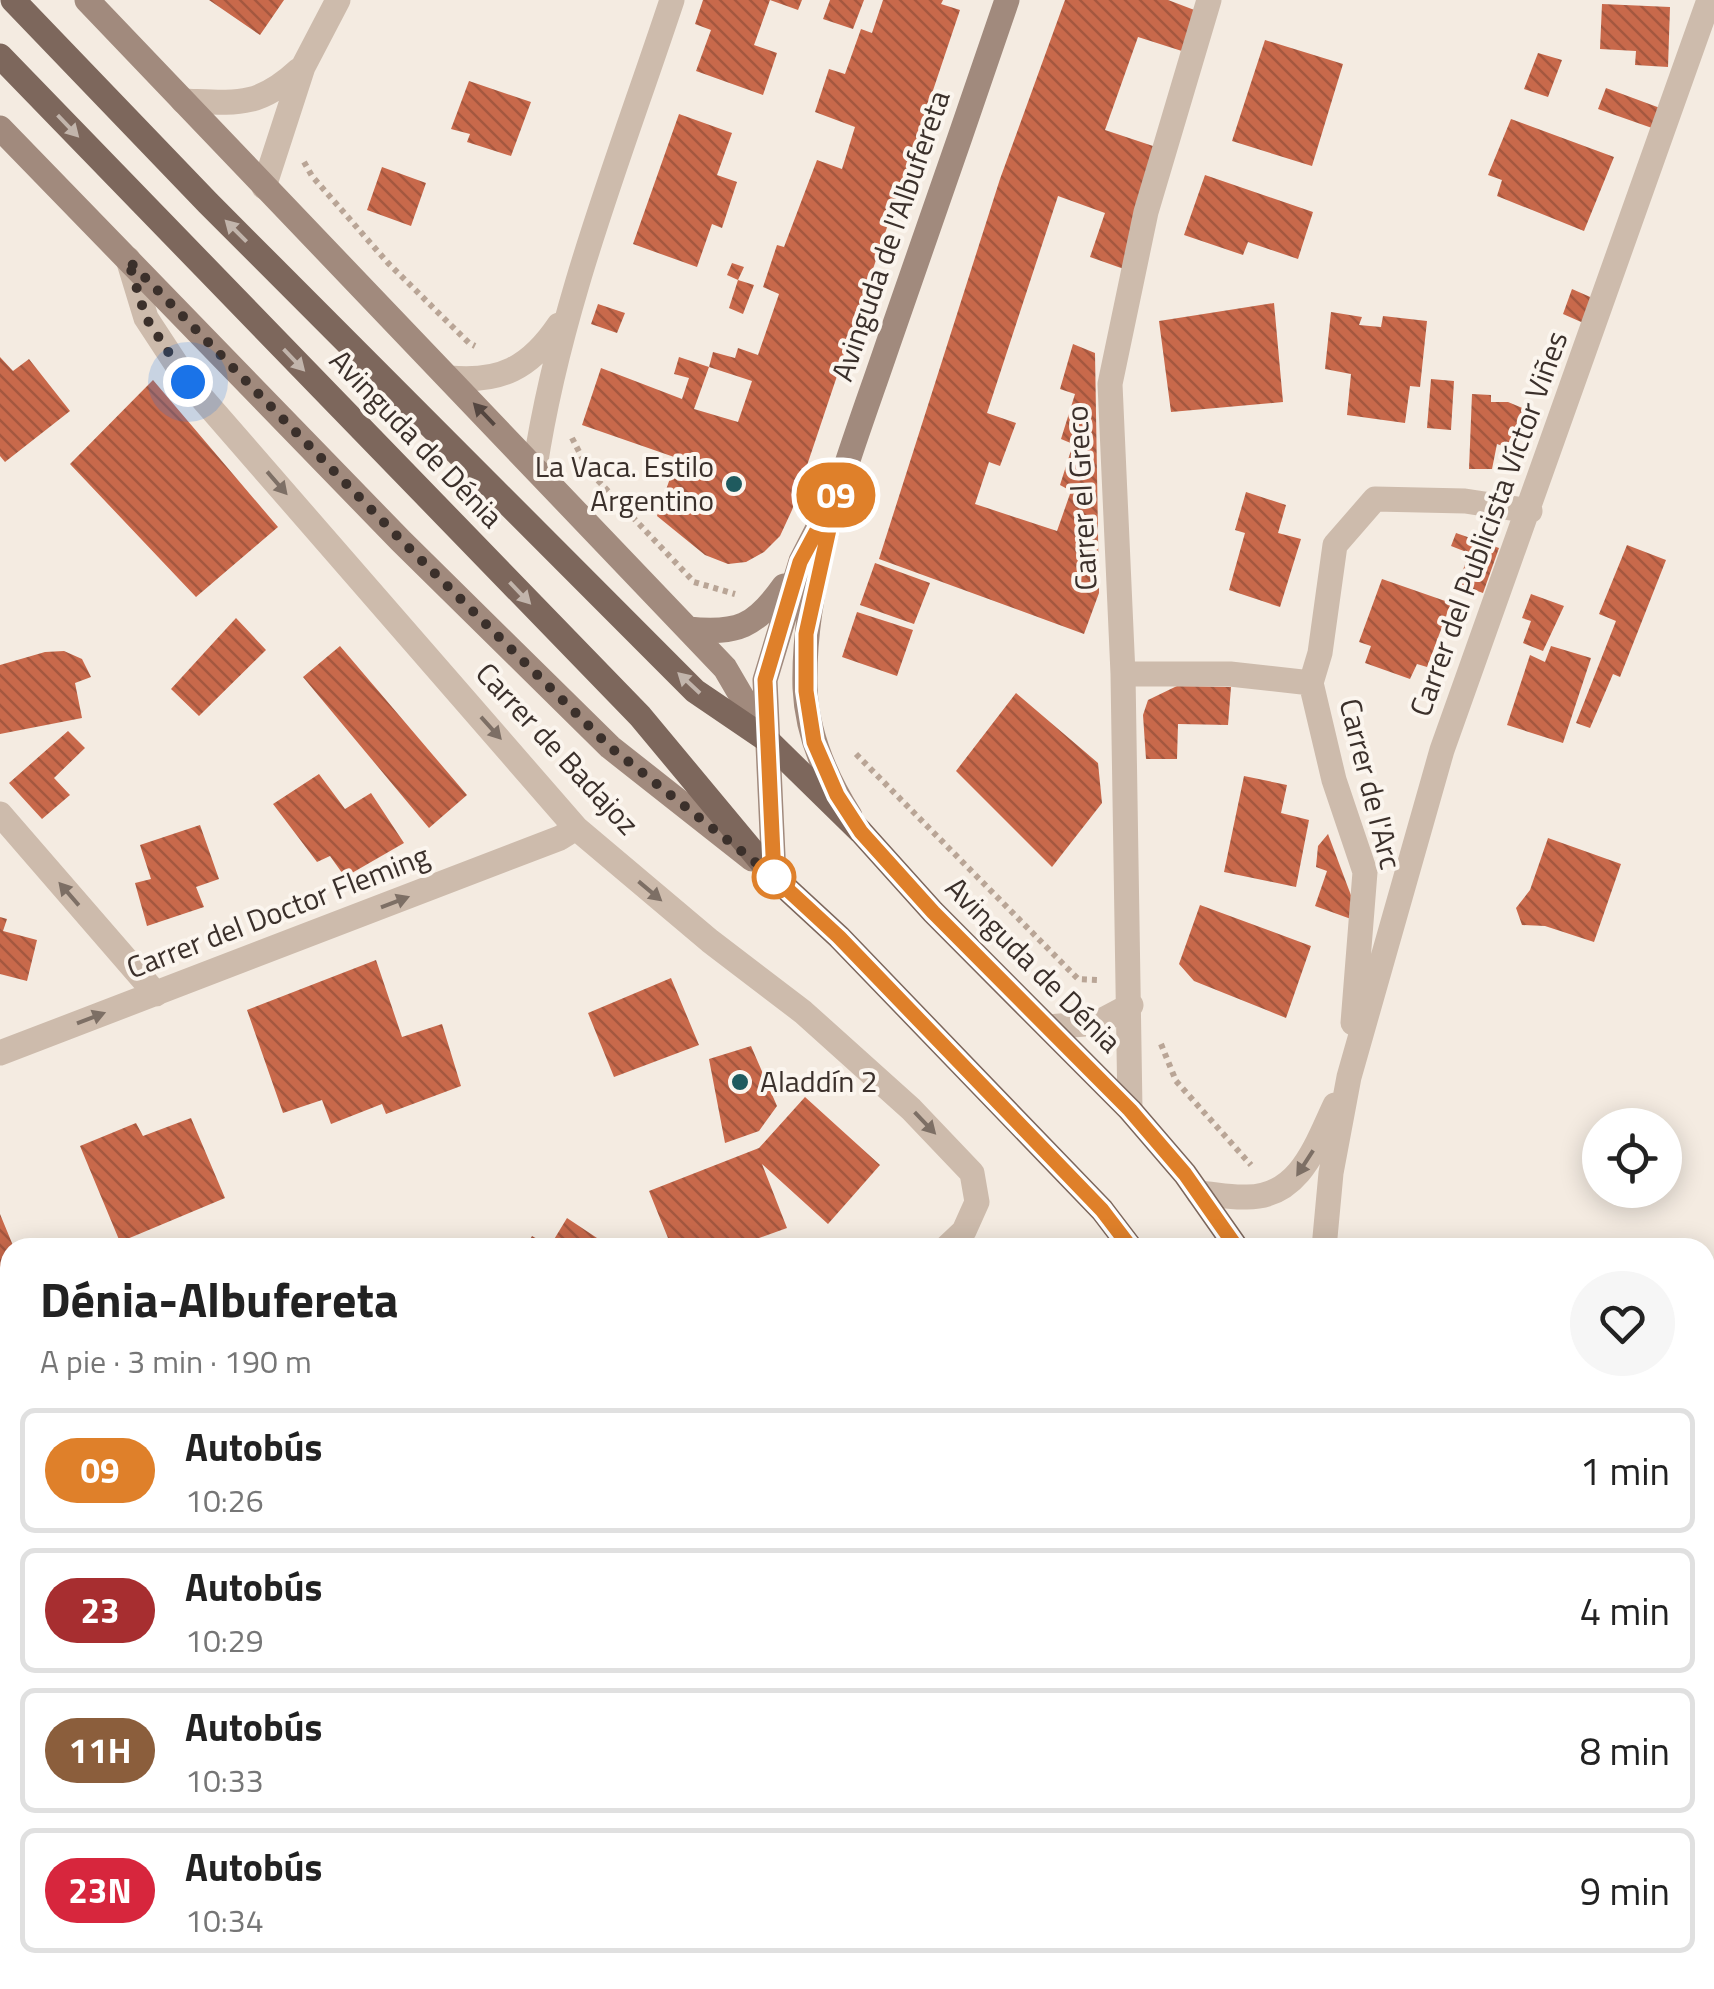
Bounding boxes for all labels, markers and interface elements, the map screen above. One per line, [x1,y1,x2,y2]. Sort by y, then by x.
street label: Avinguda de l'Albufereta [819,84,961,387]
one-way arrow [56,114,79,138]
one-way arrow [224,219,248,243]
street label: Carrer del Publicista Víctor Viñes [1397,325,1579,723]
street label: Avinguda de Dénia [319,338,514,538]
one-way arrow [281,347,305,371]
your location [163,357,213,407]
one-way arrow [473,403,496,427]
street label: Carrer el Greco [1053,404,1109,592]
place label: La Vaca. Estilo Argentino [535,443,714,523]
line badge: 09 [791,462,881,528]
text: 09 [816,468,856,522]
one-way arrow [266,470,288,495]
marker: La Vaca. Estilo Argentino [723,473,745,495]
one-way arrow [508,580,531,604]
street label: Carrer de Badajoz [465,651,650,845]
one-way arrow [677,672,701,695]
street label: Carrer de l'Arc [1328,694,1414,874]
one-way arrow [480,715,502,740]
street label: Carrer del Doctor Fleming [119,832,436,990]
unlabelled marker [753,856,795,898]
street label: Avinguda de Dénia [935,866,1132,1063]
one-way arrow [638,880,663,902]
one-way arrow [59,882,81,907]
one-way arrow [380,893,410,909]
one-way arrow [77,1010,107,1026]
place label: Aladdín 2 [760,1058,878,1104]
marker: Aladdín 2 [729,1071,751,1093]
map controls [1582,1108,1682,1208]
button: locate [1582,1108,1682,1208]
one-way arrow [913,1111,936,1135]
one-way arrow [1296,1150,1314,1177]
text: Dénia-Albufereta [40,1263,398,1336]
button: heart [1570,1271,1675,1376]
text: A pie · 3 min · 190 m [40,1337,312,1385]
text: Autobús [185,1418,323,1476]
text: 1 min [1580,1442,1670,1500]
text: 09 [80,1443,120,1497]
text: 10:26 [185,1476,264,1524]
text: Autobús [185,1558,323,1616]
text: 4 min [1580,1582,1670,1640]
text: 23 [80,1583,120,1637]
text: 10:29 [185,1616,264,1664]
text: Autobús [185,1698,323,1756]
text: 8 min [1580,1722,1670,1780]
text: 11H [69,1723,131,1777]
text: 10:33 [185,1756,264,1804]
text: Autobús [185,1838,323,1896]
text: 9 min [1580,1862,1670,1920]
text: 23N [68,1863,132,1917]
text: 10:34 [185,1896,264,1944]

